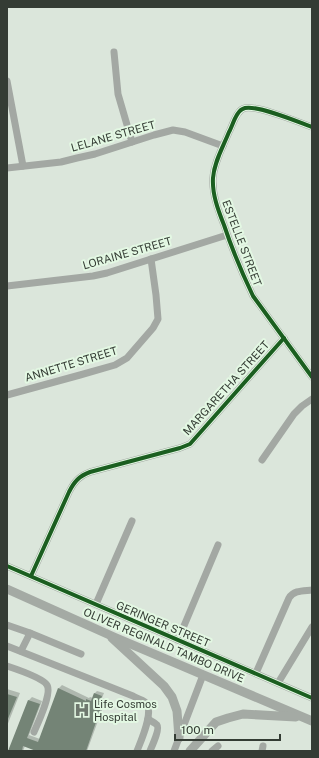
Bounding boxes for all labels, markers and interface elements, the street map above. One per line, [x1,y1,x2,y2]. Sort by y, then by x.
street label: LELANE STREET [70,118,157,154]
street label: ESTELLE STREET [220,198,264,288]
street label: LORAINE STREET [81,234,173,271]
street label: MARGARETHA STREET [181,338,272,437]
street label: ANNETTE STREET [23,344,119,384]
street label: GERINGER STREET [114,599,212,649]
street label: OLIVER REGINALD TAMBO DRIVE [82,606,246,685]
place label: Life Cosmos Hospital [94,698,157,723]
hospital icon: Life Cosmos Hospital [73,701,91,719]
scale bar [175,716,280,742]
text: 100 m [181,723,214,737]

